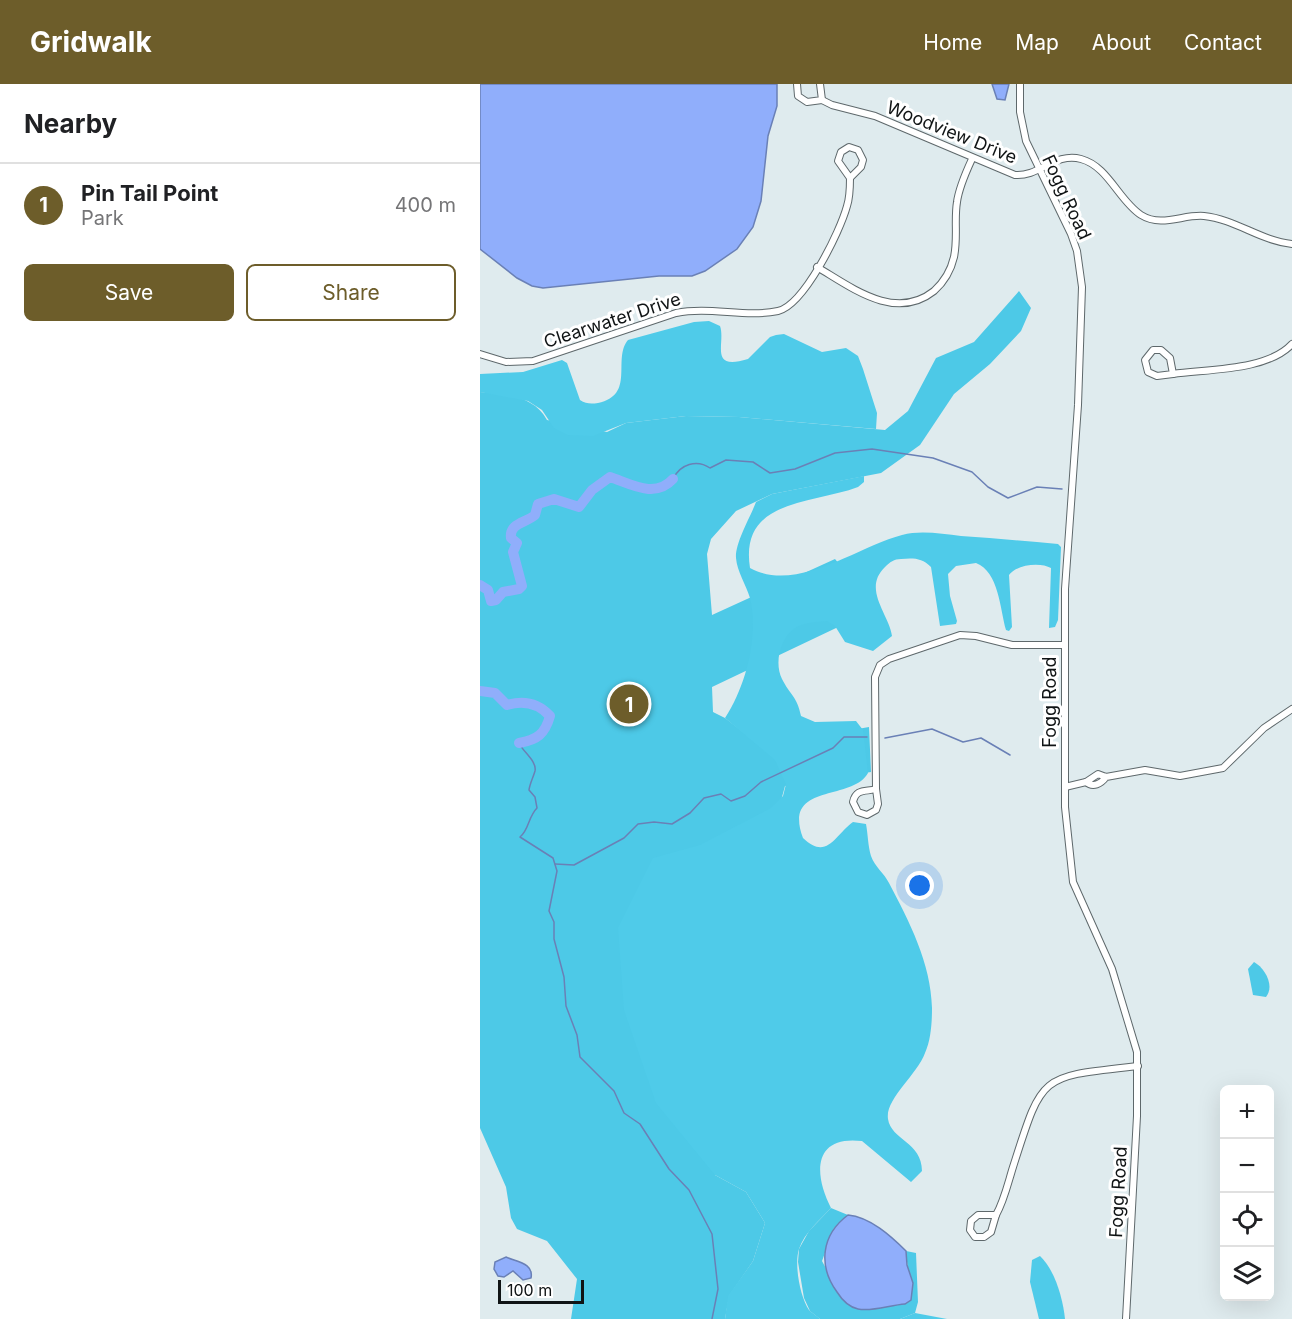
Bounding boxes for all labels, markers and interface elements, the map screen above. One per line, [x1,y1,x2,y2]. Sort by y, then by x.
text: Gridwalk [30,25,152,59]
text: Home [923,30,982,55]
text: Map [1015,30,1059,55]
text: About [1092,30,1151,55]
text: Contact [1184,30,1262,55]
street label: Woodview Drive [884,96,1020,168]
text: Nearby [24,108,117,139]
street label: Fogg Road [1038,151,1096,243]
text: Pin Tail Point [81,180,218,206]
text: 1 [39,193,48,217]
text: 400 m [395,193,456,217]
text: Park [81,206,124,230]
button: Save [24,264,234,321]
button: Share [246,264,456,321]
street label: Clearwater Drive [541,288,683,352]
street label: Fogg Road [1039,656,1060,748]
pin: 1 [610,682,648,726]
your location [905,871,934,900]
map controls [1220,1085,1274,1301]
button: + [1220,1085,1274,1139]
button: − [1220,1139,1274,1193]
street label: Fogg Road [1105,1146,1131,1238]
button: locate [1220,1193,1274,1247]
button: layers [1220,1247,1274,1301]
scale bar [498,1277,584,1304]
text: 100 m [507,1280,552,1300]

